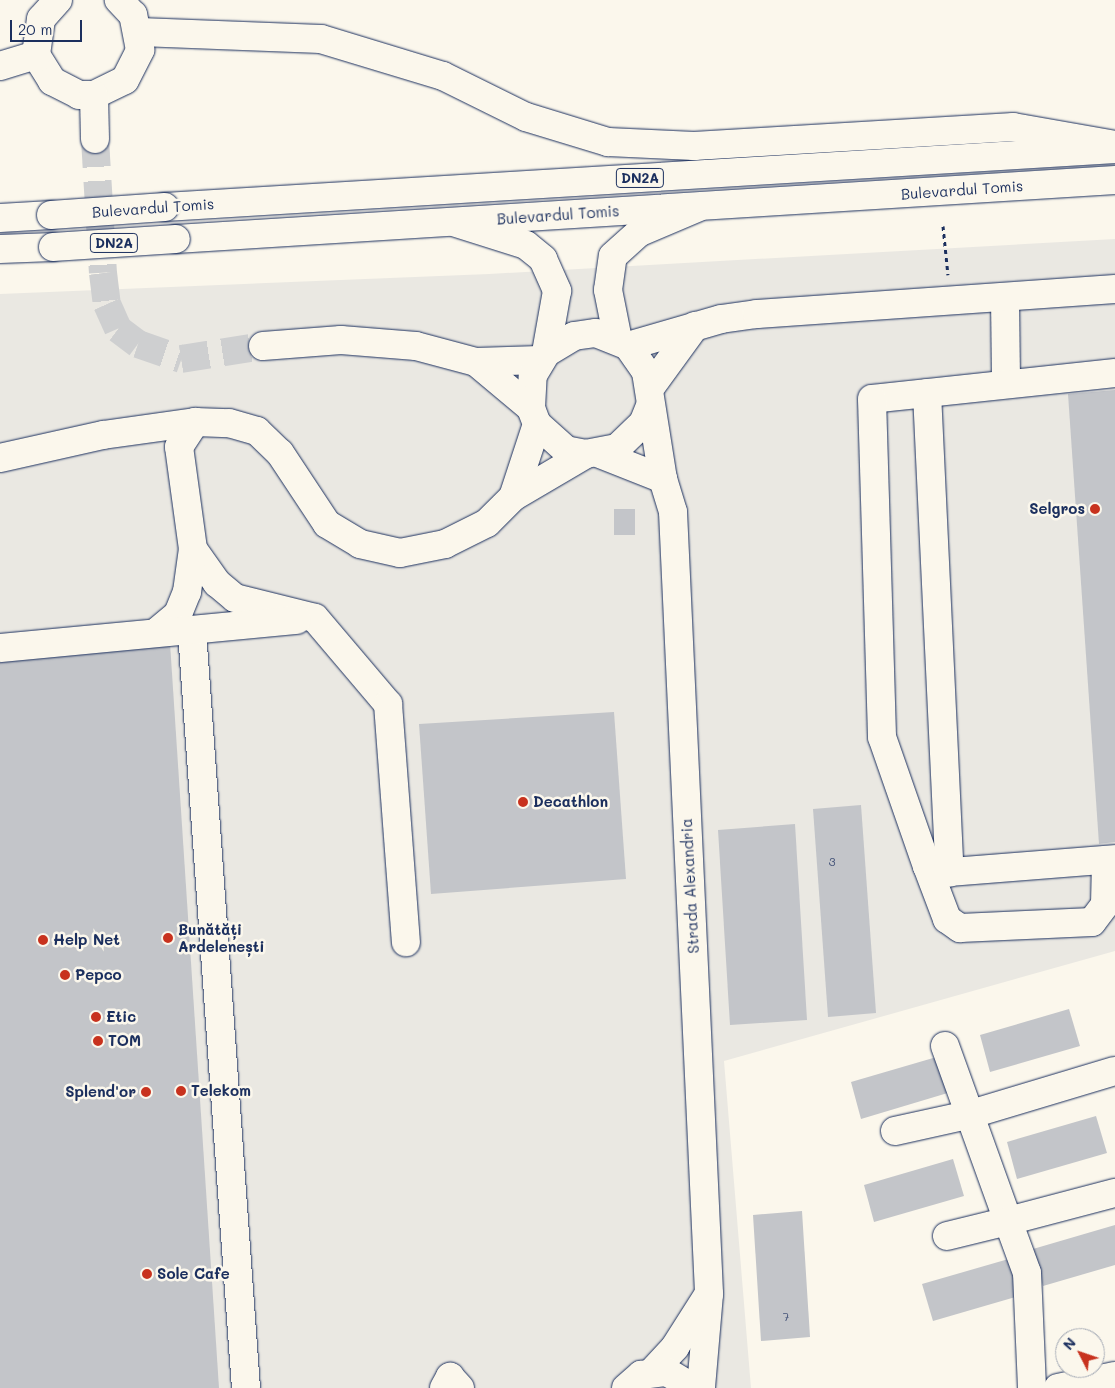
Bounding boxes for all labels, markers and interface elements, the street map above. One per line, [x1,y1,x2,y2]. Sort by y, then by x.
scale bar [12,10,85,42]
text: 20 m [18,19,52,39]
road number: DN2A [615,167,665,190]
street label: Bulevardul Tomis [900,177,1024,203]
street label: Bulevardul Tomis [91,195,215,221]
street label: Bulevardul Tomis [496,202,620,228]
road number: DN2A [89,232,139,254]
place label: Selgros [1029,500,1085,518]
marker: Selgros [1089,503,1101,515]
place label: Decathlon [533,793,608,811]
marker: Decathlon [517,796,529,808]
street label: Strada Alexandria [677,818,703,954]
house number: 3 [828,855,836,869]
place label: Bunătăți Ardelenești [178,920,265,955]
place label: Help Net [53,931,120,949]
marker: Bunătăți Ardelenești [162,932,174,944]
marker: Help Net [37,934,49,946]
place label: Pepco [75,966,122,984]
marker: Pepco [59,969,71,981]
place label: Etic [106,1008,136,1026]
marker: Etic [90,1011,102,1023]
place label: TOM [108,1032,141,1050]
marker: TOM [92,1035,104,1047]
place label: Telekom [191,1082,251,1100]
place label: Splend'or [65,1083,136,1101]
marker: Telekom [175,1085,187,1097]
marker: Splend'or [140,1086,152,1098]
place label: Sole Cafe [157,1265,230,1283]
marker: Sole Cafe [141,1268,153,1280]
house number: 7 [783,1310,789,1324]
north arrow [1055,1328,1105,1378]
text: N [1058,1333,1080,1354]

